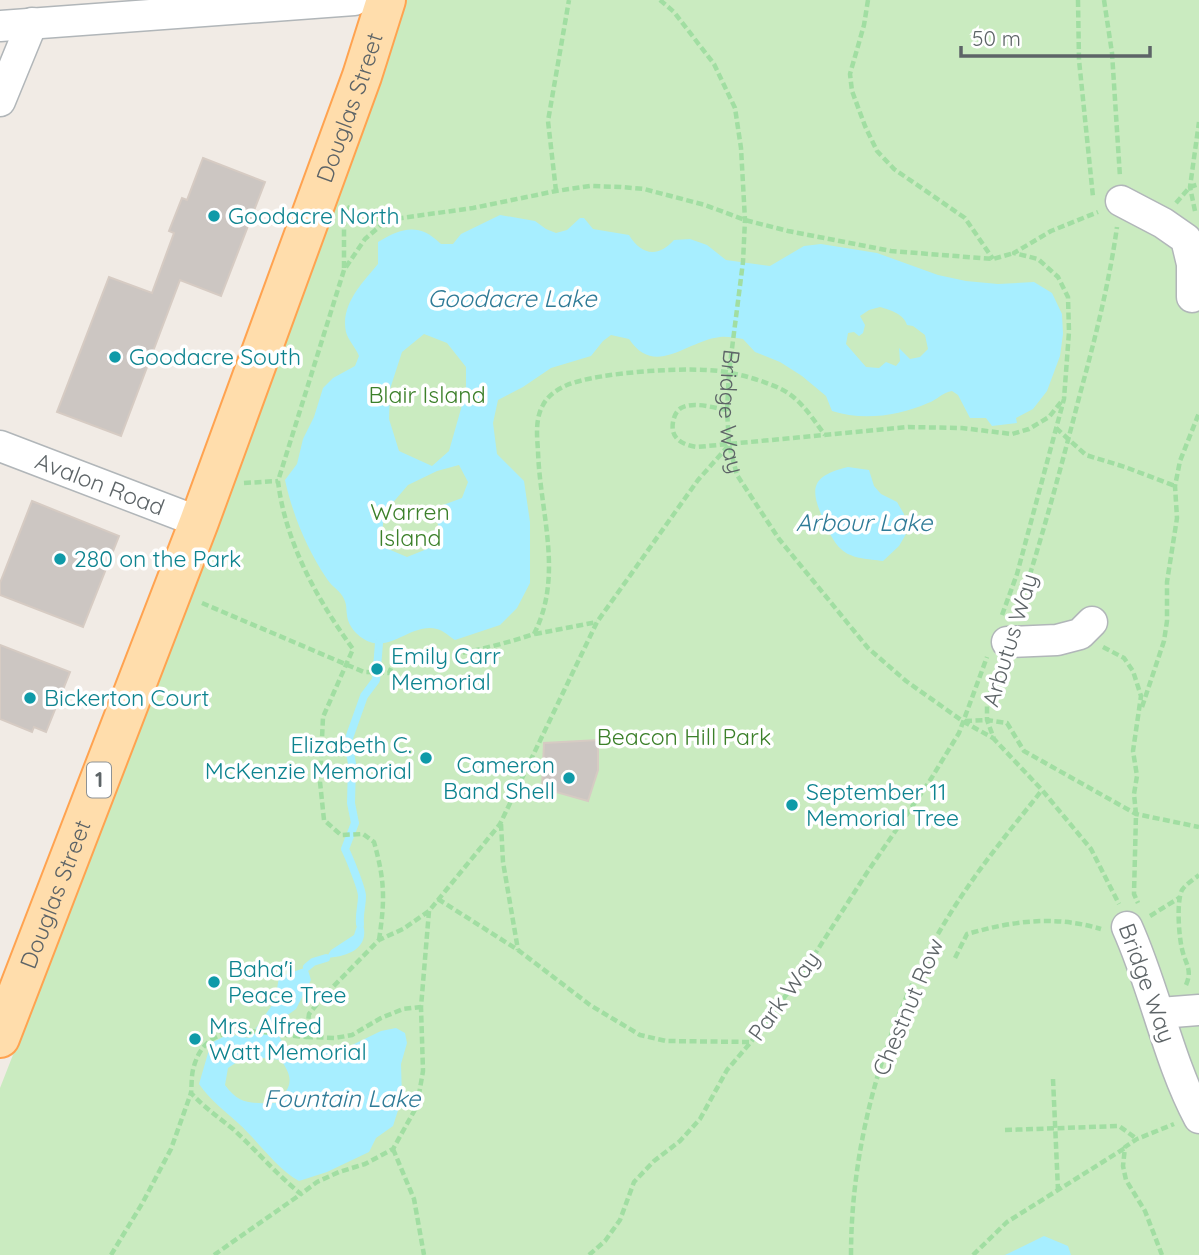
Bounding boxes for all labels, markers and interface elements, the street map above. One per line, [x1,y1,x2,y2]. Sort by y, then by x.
scale bar [961,14,1150,58]
text: 50 m [972,25,1021,51]
street label: Douglas Street [309,29,389,186]
place label: Goodacre North [228,201,400,230]
marker: Goodacre North [206,208,222,224]
water label: Goodacre Lake [427,283,598,313]
place label: Goodacre South [129,342,301,371]
street label: Bridge Way [713,348,751,477]
marker: Goodacre South [107,349,123,365]
park label: Blair Island [368,380,486,409]
street label: Avalon Road [31,446,169,522]
park label: Warren Island [370,497,450,552]
water label: Arbour Lake [796,507,934,537]
place label: 280 on the Park [74,544,241,573]
marker: 280 on the Park [52,551,68,567]
street label: Arbutus Way [976,570,1044,710]
place label: Emily Carr Memorial [391,641,501,696]
marker: Emily Carr Memorial [369,661,385,677]
place label: Bickerton Court [44,683,209,712]
marker: Bickerton Court [22,690,38,706]
park label: Beacon Hill Park [597,722,771,751]
place label: Elizabeth C. McKenzie Memorial [205,730,412,785]
marker: Elizabeth C. McKenzie Memorial [418,750,434,766]
place label: Cameron Band Shell [443,750,555,805]
road number: 1 [87,762,111,798]
marker: Cameron Band Shell [561,770,577,786]
place label: September 11 Memorial Tree [806,777,959,832]
marker: September 11 Memorial Tree [784,797,800,813]
street label: Douglas Street [13,815,97,973]
street label: Bridge Way [1112,919,1182,1046]
street label: Chestnut Row [866,934,950,1080]
street label: Park Way [741,945,826,1046]
place label: Baha'i Peace Tree [228,954,347,1009]
marker: Baha'i Peace Tree [206,974,222,990]
place label: Mrs. Alfred Watt Memorial [209,1011,367,1066]
marker: Mrs. Alfred Watt Memorial [187,1031,203,1047]
water label: Fountain Lake [264,1083,422,1113]

